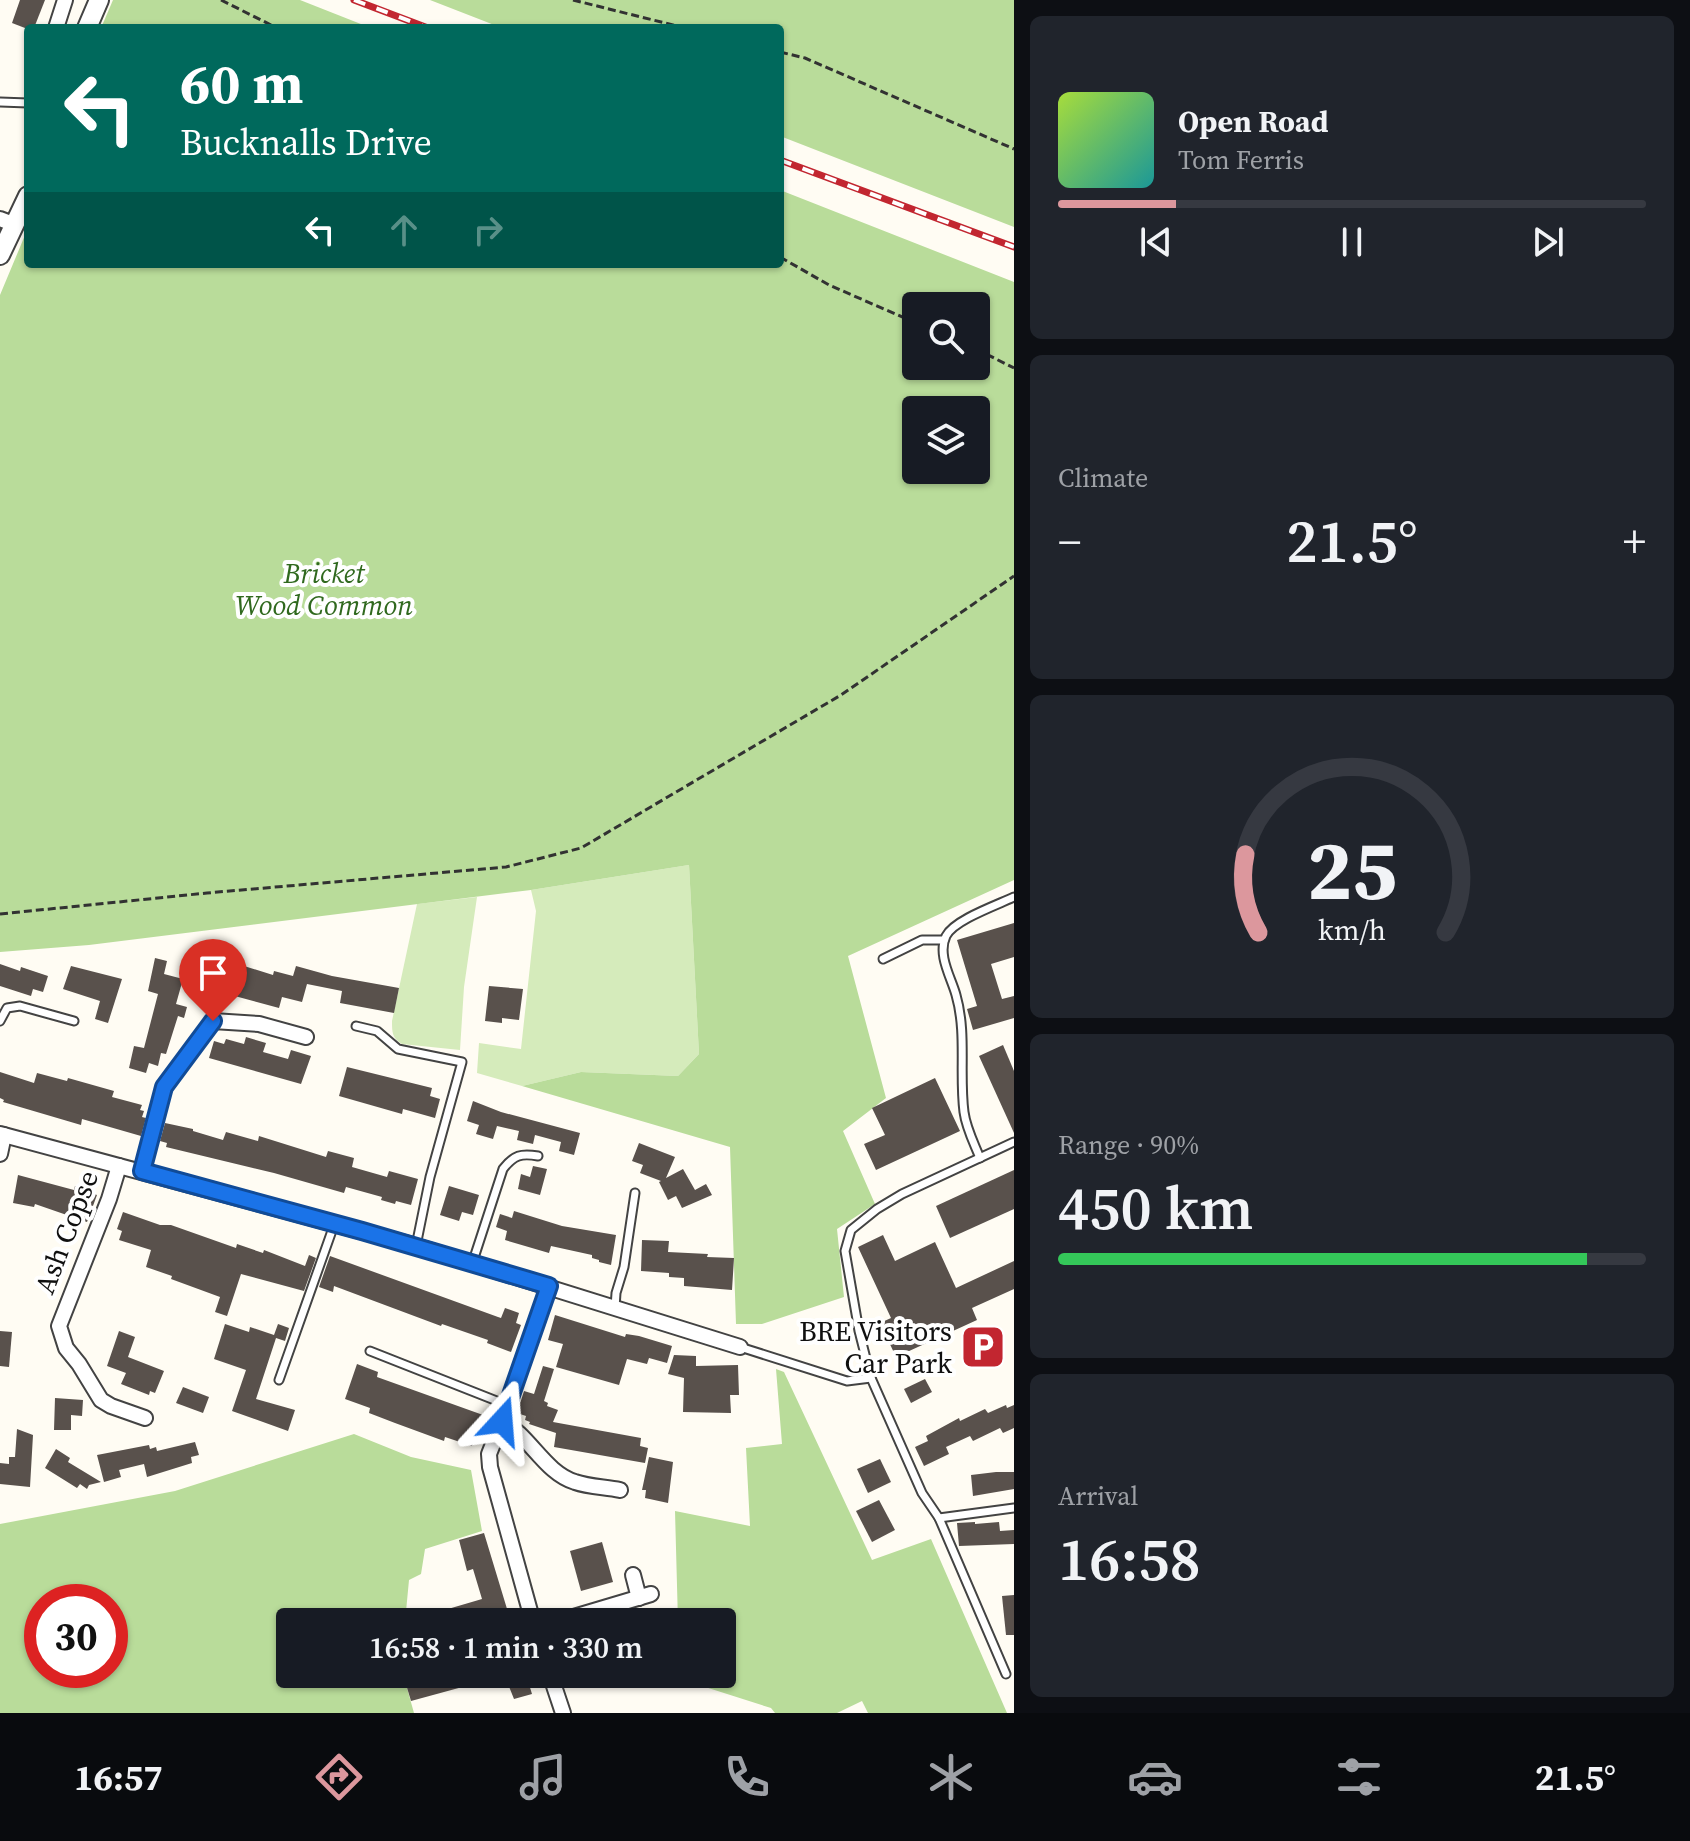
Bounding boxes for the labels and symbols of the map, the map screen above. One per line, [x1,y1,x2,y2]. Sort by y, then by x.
park label: Bricket Wood Common [235,554,413,624]
pin [179,939,247,1021]
street label: Ash Copse [25,1165,107,1299]
place label: BRE Visitors Car Park [799,1312,953,1382]
parking icon: BRE Visitors Car Park [959,1323,1007,1371]
position arrow [460,1379,544,1463]
speed limit sign: 30 [24,1584,128,1688]

